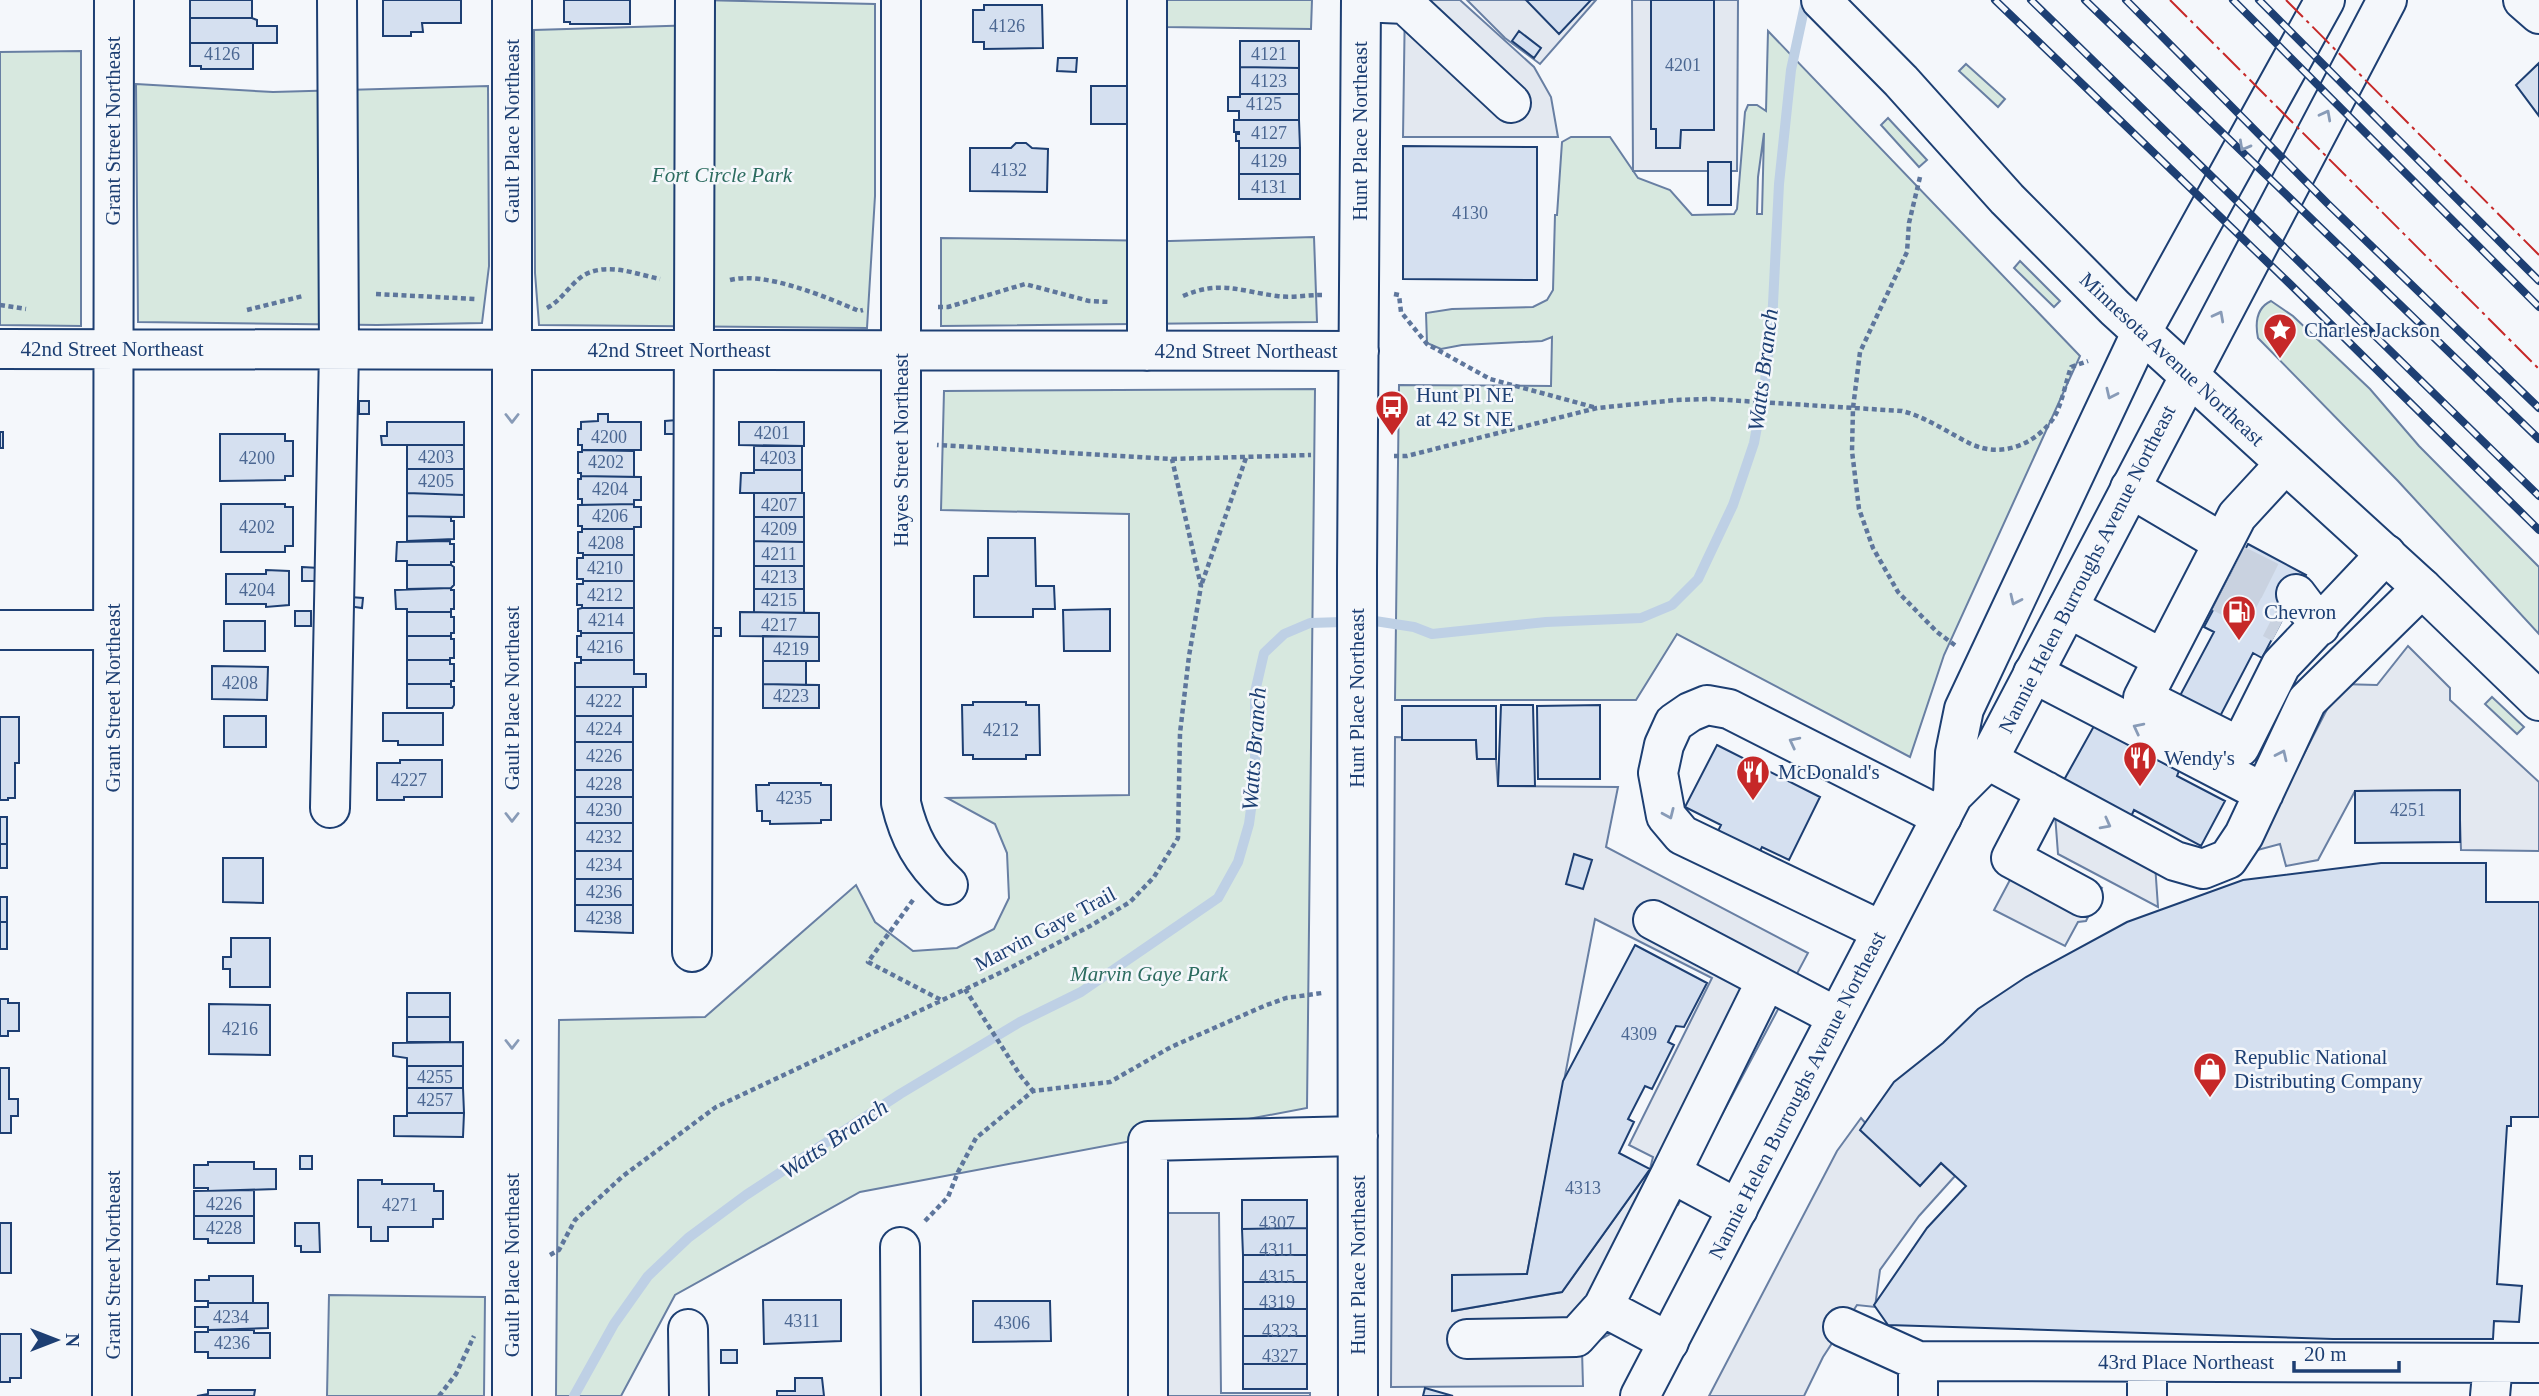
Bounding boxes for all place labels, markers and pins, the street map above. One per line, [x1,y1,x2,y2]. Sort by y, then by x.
place icon: Charles Jackson [2261,311,2299,360]
place label: Charles Jackson [2304,318,2440,342]
place label: Hunt Pl NE at 42 St NE [1416,383,1514,431]
bus stop icon: Hunt Pl NE at 42 St NE [1373,388,1411,437]
fuel station icon: Chevron [2220,593,2258,642]
place label: Chevron [2264,600,2337,624]
restaurant icon: Wendy's [2121,739,2159,788]
place label: Wendy's [2164,746,2235,770]
restaurant icon: McDonald's [1734,753,1772,802]
place label: McDonald's [1778,760,1880,784]
place label: Republic National Distributing Company [2234,1045,2423,1093]
shop icon: Republic National Distributing Company [2191,1050,2229,1099]

